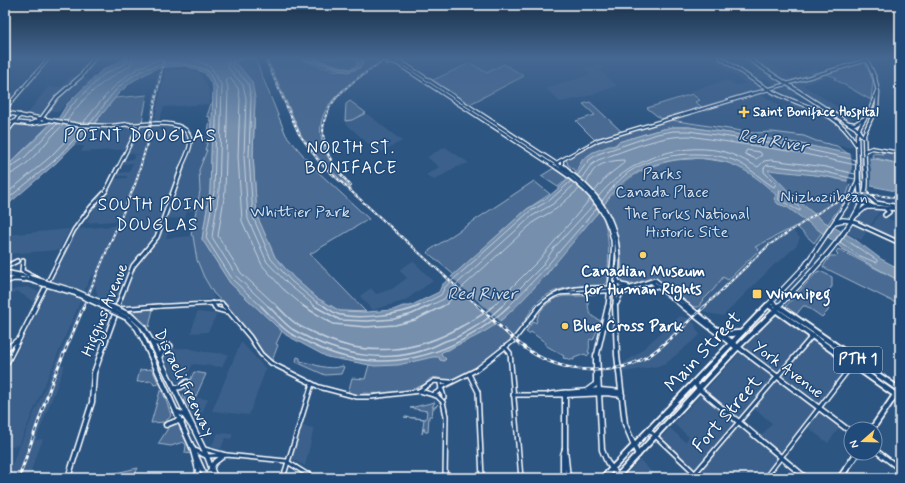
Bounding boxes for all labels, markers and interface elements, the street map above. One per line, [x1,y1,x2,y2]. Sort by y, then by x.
place label: Saint Boniface Hospital [753,104,879,121]
marker: Saint Boniface Hospital [738,106,750,118]
district label: POINT DOUGLAS [64,124,216,148]
water label: Red River [737,124,812,158]
district label: NORTH ST. BONIFACE [305,137,397,179]
park label: Parks Canada Place [615,164,709,203]
park label: Niizhoziibean [780,187,868,208]
district label: SOUTH POINT DOUGLAS [98,194,216,236]
park label: Whittier Park [250,202,350,223]
park label: The Forks National Historic Site [624,204,750,243]
marker: Canadian Museum for Human Rights [638,250,648,260]
street label: Higgins Avenue [77,260,134,360]
place label: Canadian Museum for Human Rights [581,261,705,302]
water label: Red River [447,283,520,305]
place label: Winnipeg [765,284,830,307]
marker: Winnipeg [751,288,763,300]
street label: Main Street [659,306,747,398]
place label: Blue Cross Park [573,316,684,337]
marker: Blue Cross Park [560,321,570,331]
street label: Disraeli Freeway [149,326,219,440]
street label: York Avenue [748,337,828,403]
road number: PTH 1 [834,347,882,373]
street label: Fort Street [687,370,767,458]
north arrow [843,421,883,461]
text: N [847,438,862,450]

